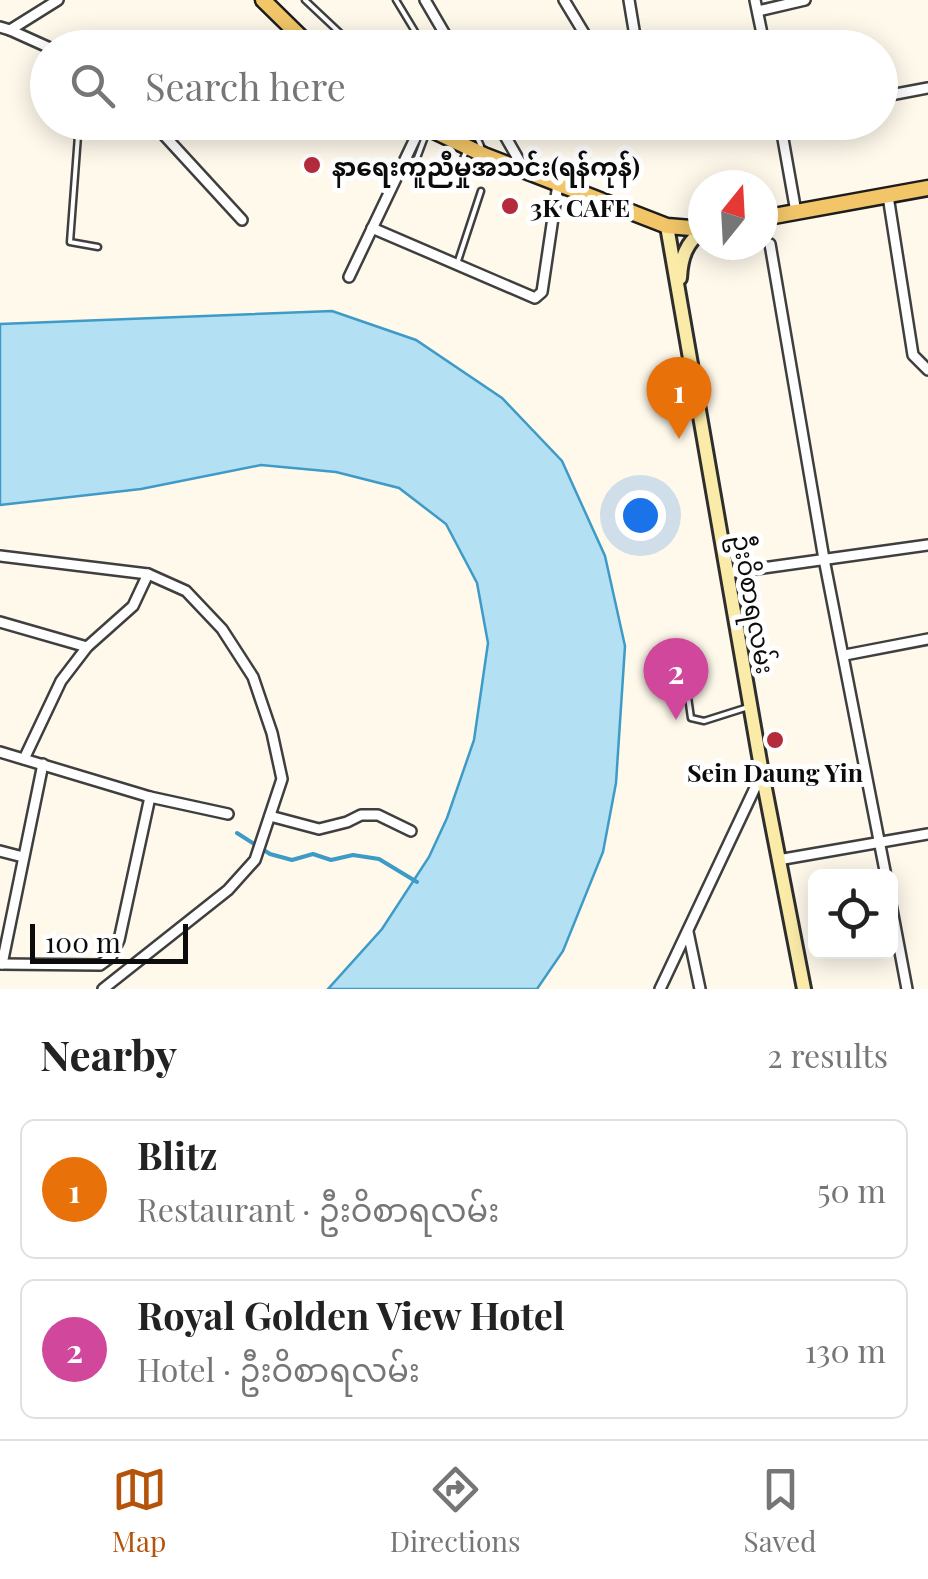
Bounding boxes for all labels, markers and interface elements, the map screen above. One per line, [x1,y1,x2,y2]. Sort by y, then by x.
search box [30,30,898,140]
icon: search [65,58,120,113]
text: Search here [145,60,346,111]
place label: နာရေးကူညီမှုအသင်း(ရန်ကုန်) [332,149,640,188]
marker: နာရေးကူညီမှုအသင်း(ရန်ကုန်) [301,154,323,176]
north arrow [688,170,778,260]
place label: 3K CAFE [530,190,630,223]
marker: 3K CAFE [499,195,521,217]
pin: 1 [646,356,712,439]
your location [615,490,666,541]
street label: ဦးဝိစာရလမ်း [721,532,784,677]
pin: 2 [644,638,708,720]
marker: Sein Daung Yin [764,729,786,751]
place label: Sein Daung Yin [687,755,864,788]
map controls [808,869,898,959]
button: locate [808,869,898,959]
scale bar [30,919,188,964]
text: 100 m [45,923,121,960]
text: Nearby [40,1026,177,1082]
text: 2 results [767,1033,888,1076]
text: Blitz [137,1129,217,1180]
text: 1 [68,1168,81,1211]
text: 50 m [817,1168,886,1211]
text: Restaurant · ဦးဝိစာရလမ်း [137,1187,499,1230]
text: Royal Golden View Hotel [137,1289,565,1340]
text: 2 [66,1328,83,1371]
text: 130 m [805,1328,886,1371]
text: Hotel · ဦးဝိစာရလမ်း [137,1347,420,1390]
tab: Map [112,1462,167,1559]
tab: Directions [390,1462,520,1559]
tab: Saved [744,1462,816,1559]

